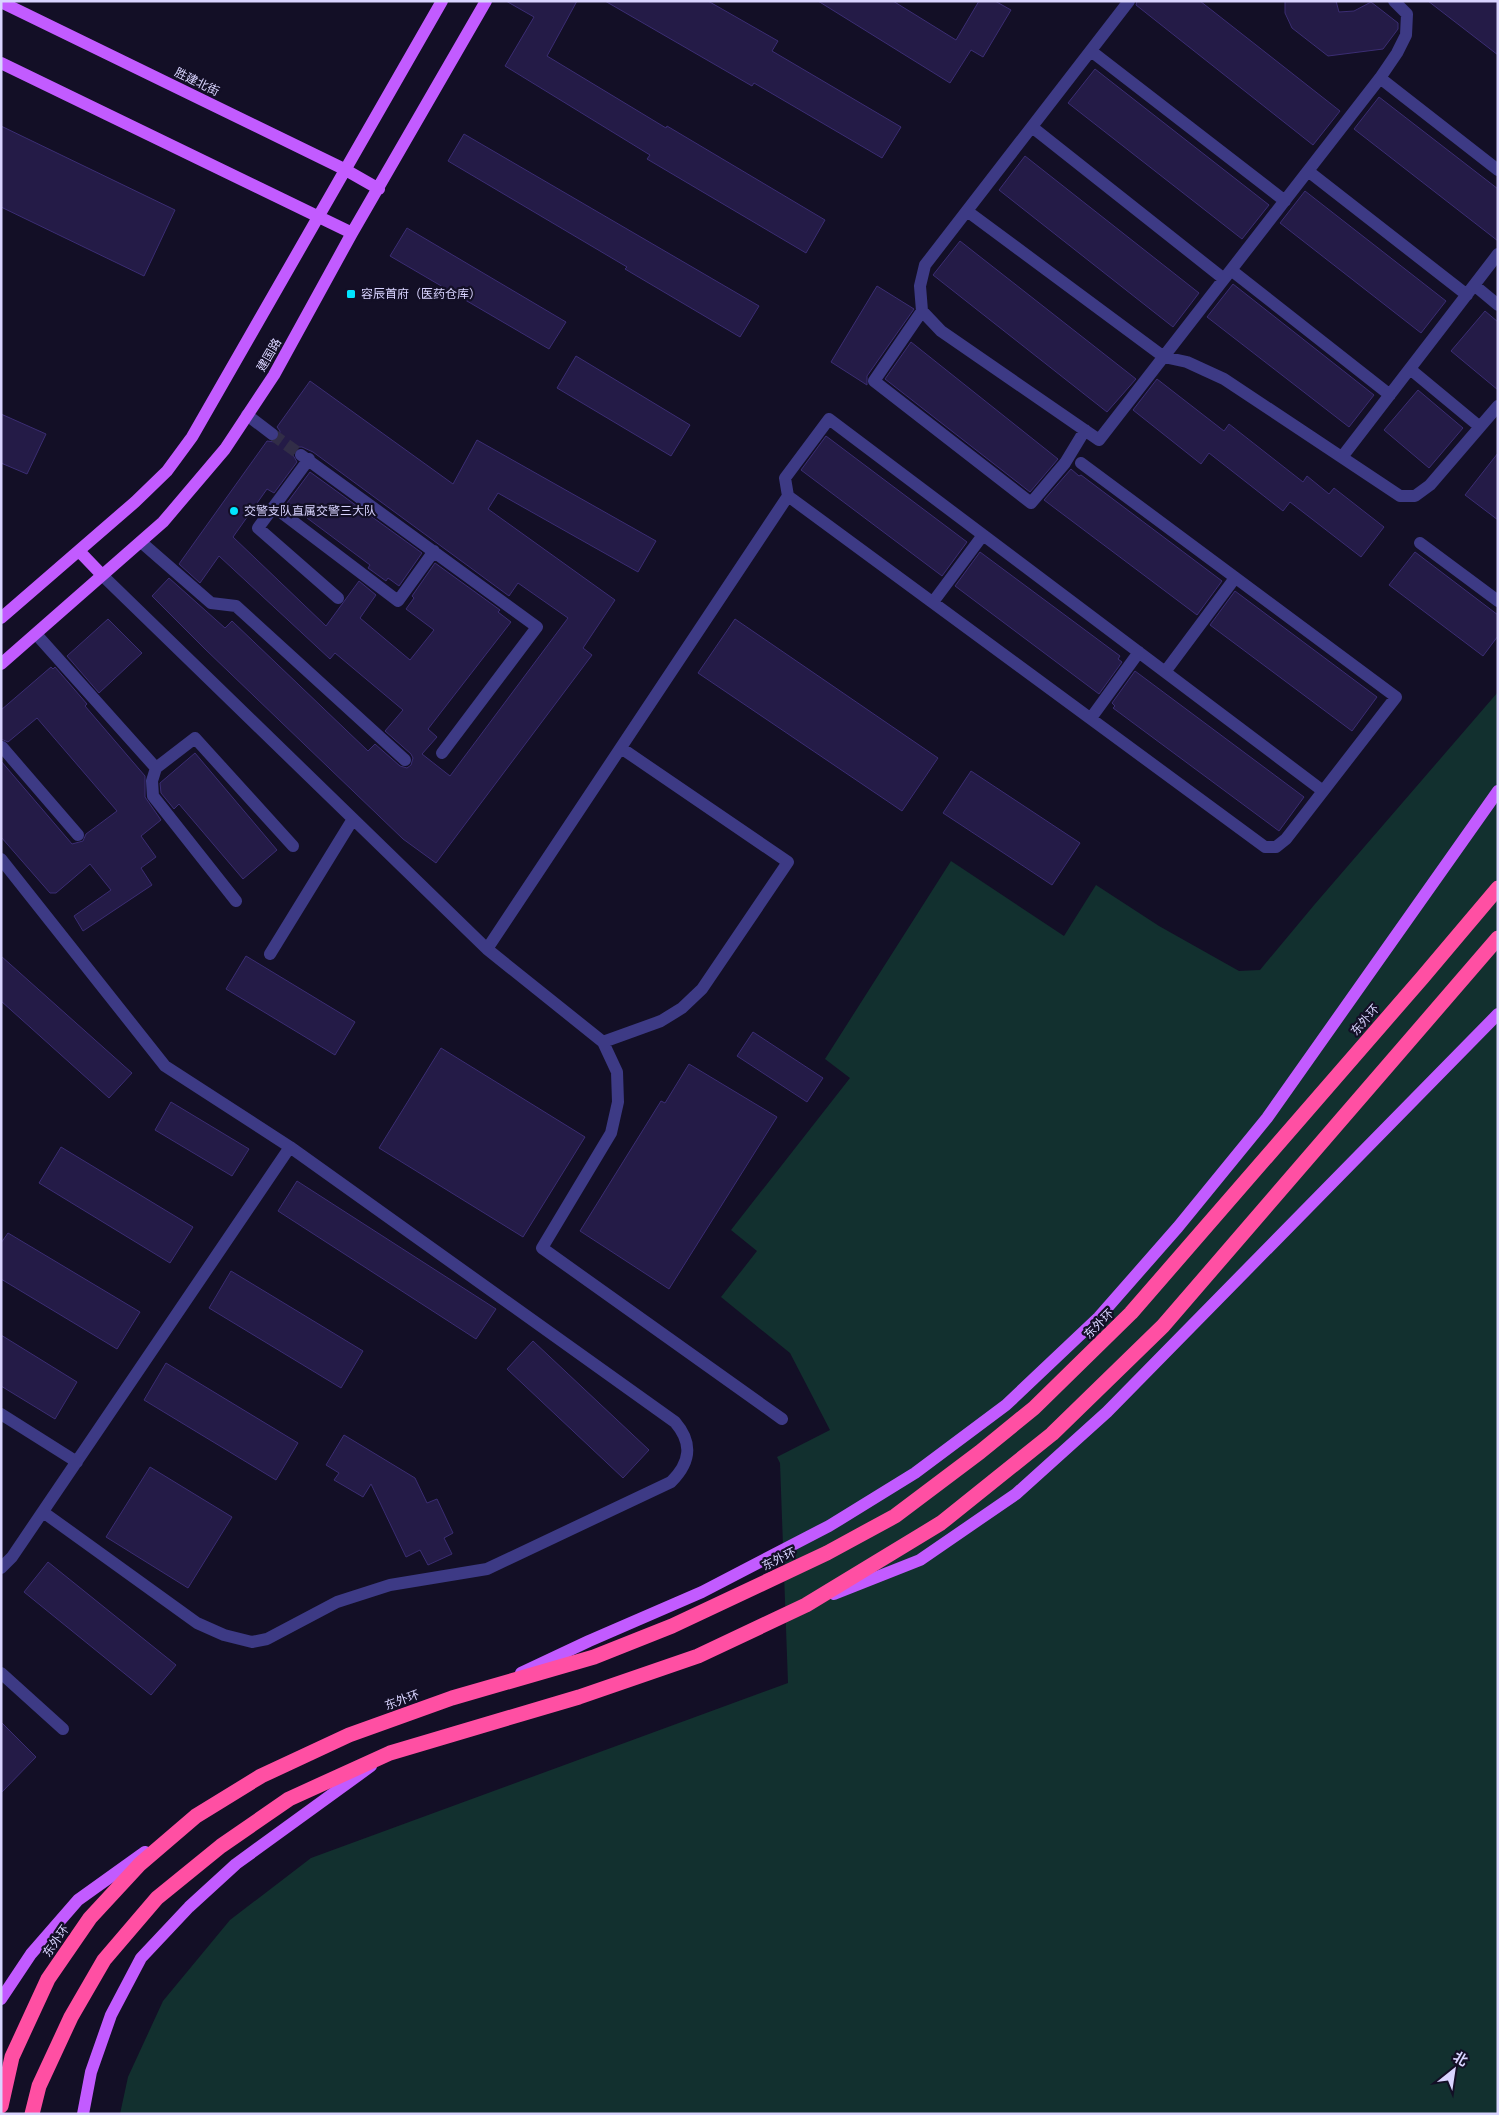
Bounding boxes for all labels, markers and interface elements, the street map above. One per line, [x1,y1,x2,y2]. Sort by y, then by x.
street label: 胜建北街 [173,65,222,98]
place label: 容辰首府（医药仓库） [361,287,481,300]
marker: 容辰首府（医药仓库） [345,288,357,300]
street label: 建国路 [254,336,283,374]
place label: 交警支队直属交警三大队 [244,504,376,517]
marker: 交警支队直属交警三大队 [228,505,240,517]
street label: 东外环 [1348,1002,1381,1038]
street label: 东外环 [1081,1306,1116,1341]
street label: 东外环 [760,1545,798,1572]
street label: 东外环 [383,1687,421,1712]
street label: 东外环 [40,1922,71,1959]
north arrow [1429,2045,1479,2095]
text: 北 [1450,2048,1471,2069]

